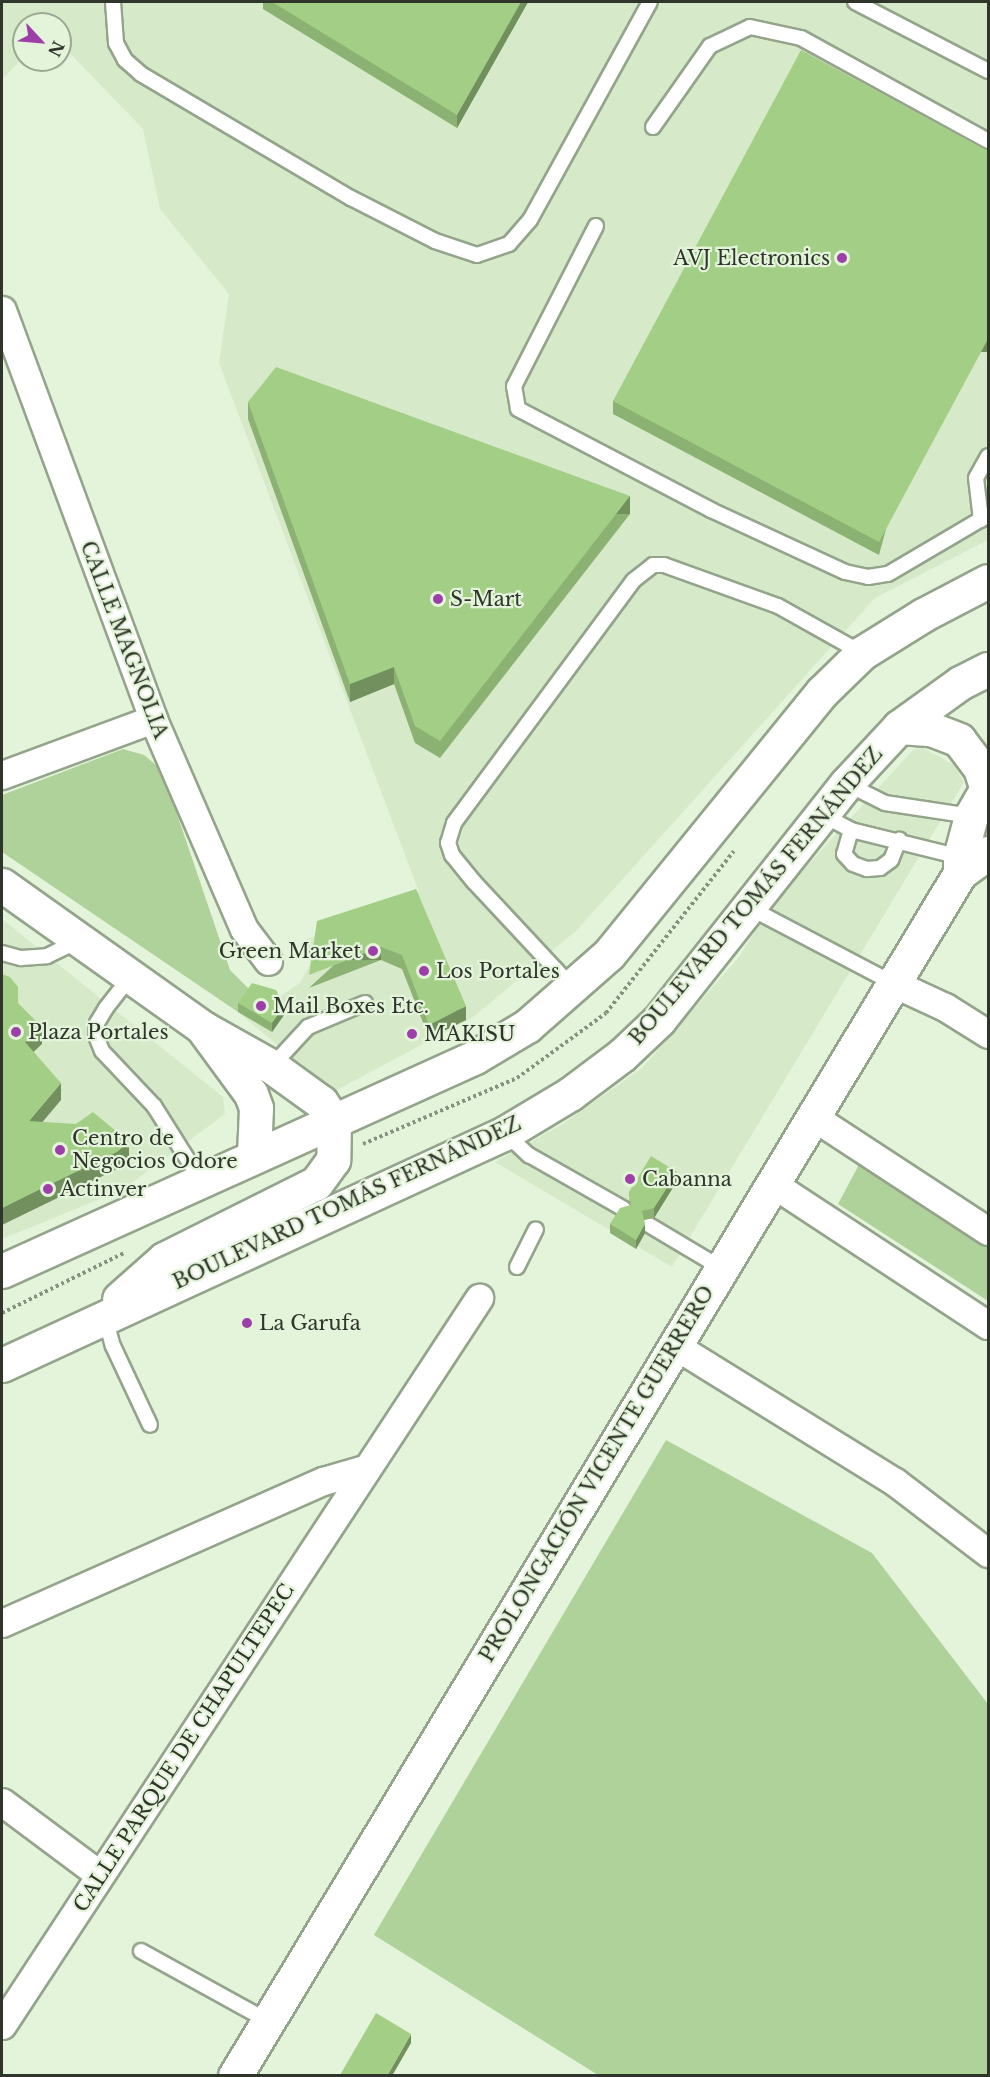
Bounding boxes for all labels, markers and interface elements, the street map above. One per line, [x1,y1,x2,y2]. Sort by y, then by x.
north arrow [12,12,72,72]
text: N [44,38,69,60]
place label: AVJ Electronics [673,246,830,270]
marker: AVJ Electronics [835,251,849,265]
street label: CALLE MAGNOLIA [75,538,173,742]
place label: S-Mart [450,587,522,611]
marker: S-Mart [431,592,445,606]
street label: BOULEVARD TOMÁS FERNÁNDEZ [624,742,888,1050]
place label: Green Market [219,939,361,963]
marker: Green Market [366,944,380,958]
place label: Los Portales [436,959,560,983]
marker: Los Portales [417,964,431,978]
place label: Mail Boxes Etc. [273,994,429,1018]
marker: Mail Boxes Etc. [254,999,268,1013]
place label: Plaza Portales [28,1020,169,1044]
place label: MAKISU [424,1022,515,1046]
marker: Plaza Portales [9,1025,23,1039]
marker: MAKISU [405,1027,419,1041]
street label: BOULEVARD TOMÁS FERNÁNDEZ [169,1111,525,1295]
place label: Centro de Negocios Odore [72,1126,238,1173]
marker: Centro de Negocios Odore [53,1143,67,1157]
place label: Cabanna [642,1167,732,1191]
marker: Cabanna [623,1172,637,1186]
place label: Actinver [60,1177,146,1201]
marker: Actinver [41,1182,55,1196]
street label: PROLONGACIÓN VICENTE GUERRERO [475,1281,719,1667]
place label: La Garufa [259,1311,361,1335]
marker: La Garufa [240,1316,254,1330]
street label: CALLE PARQUE DE CHAPULTEPEC [69,1579,299,1917]

